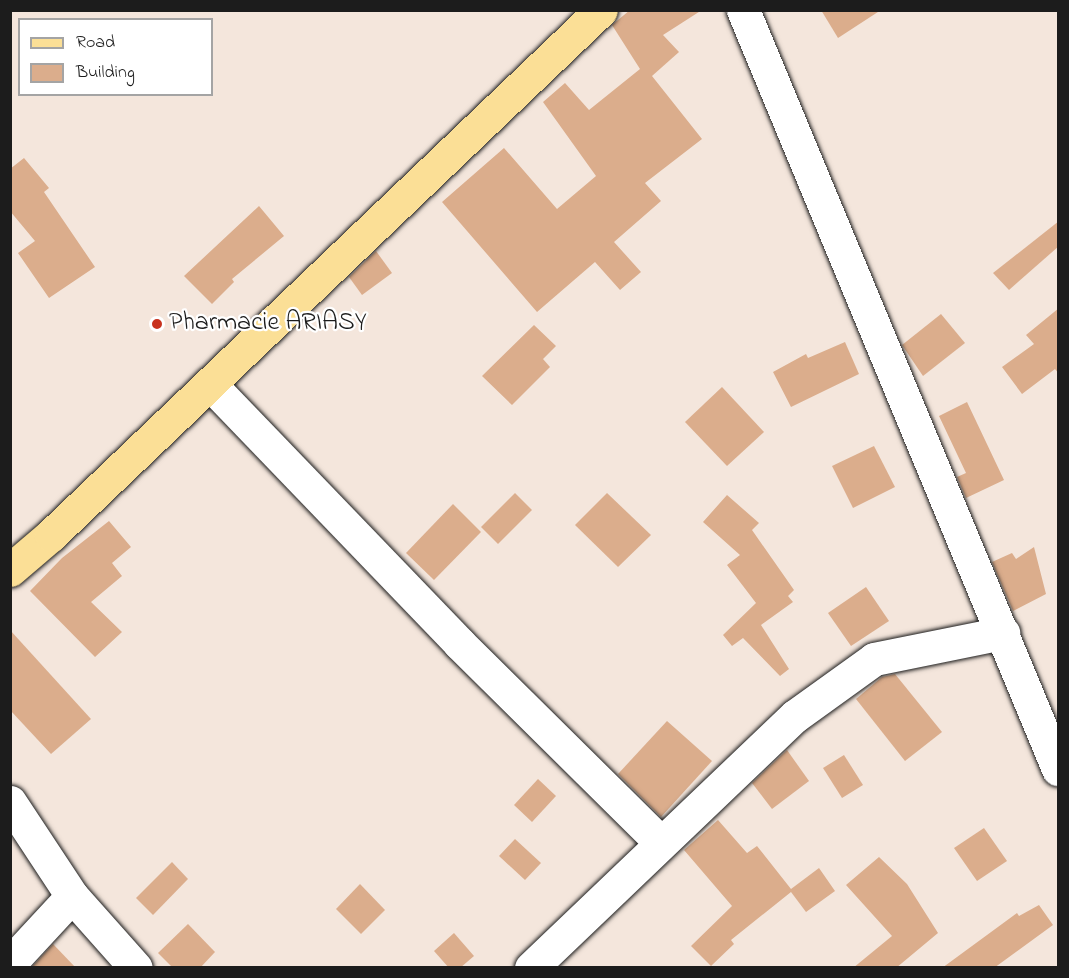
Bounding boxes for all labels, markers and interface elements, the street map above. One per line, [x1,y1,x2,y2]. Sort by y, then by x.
legend [18,18,213,96]
text: Road [76,30,115,56]
text: Building [76,60,135,86]
place label: Pharmacie ARIASY [169,308,367,340]
marker: Pharmacie ARIASY [150,317,164,331]

